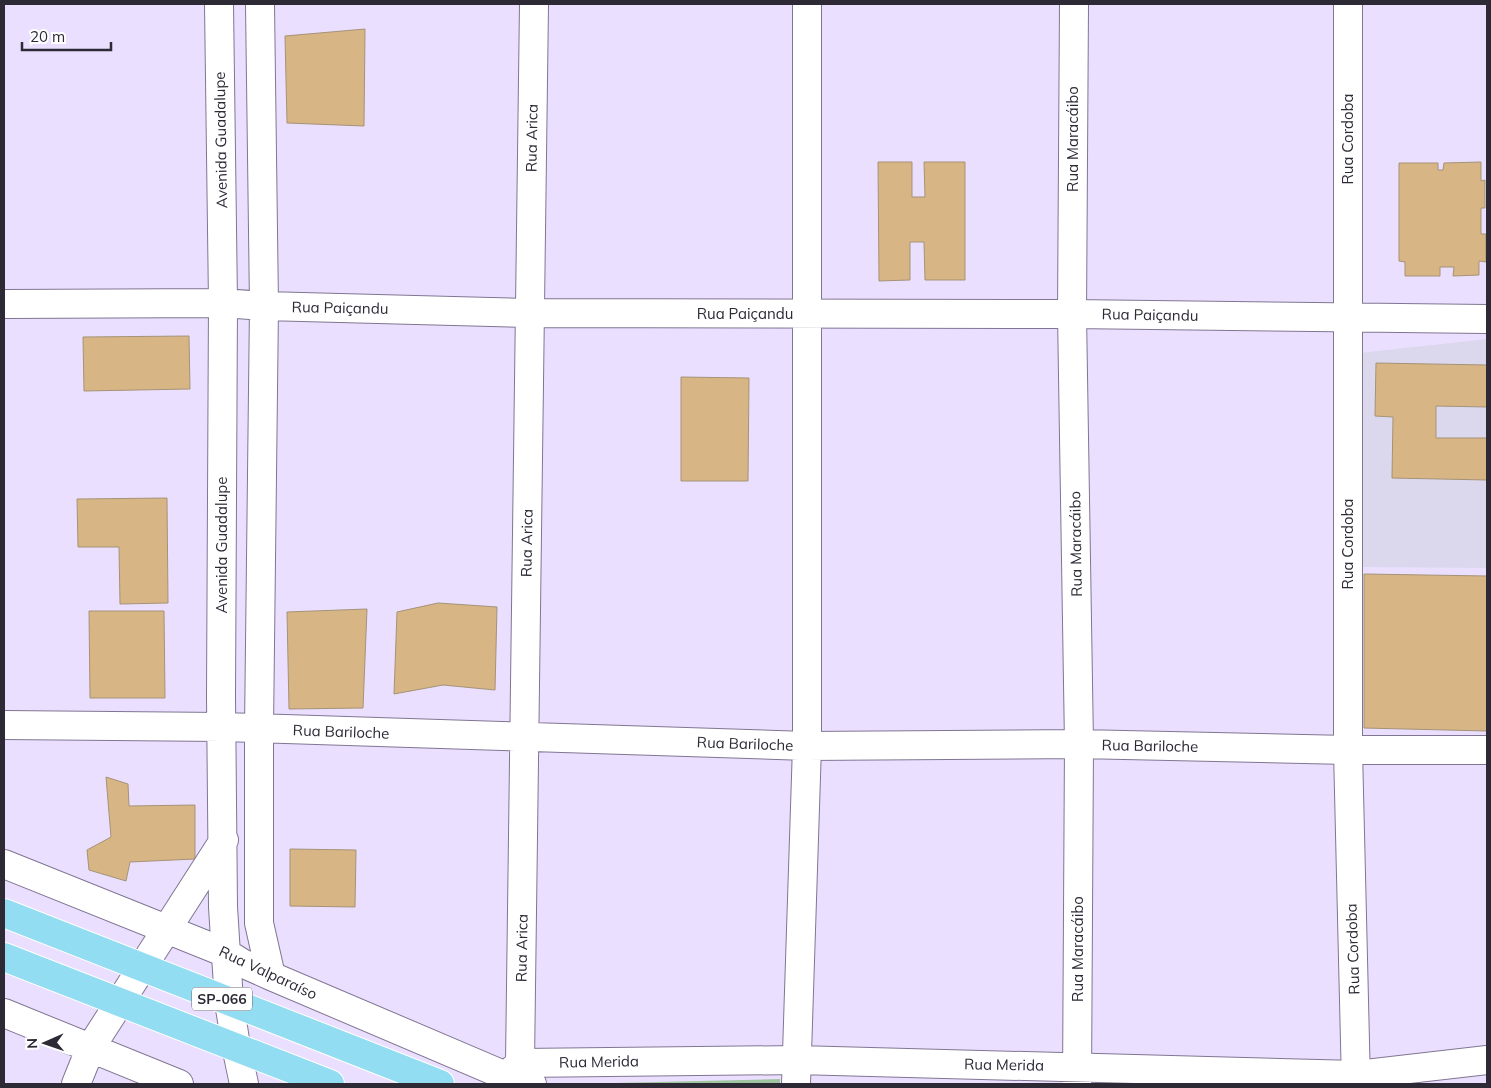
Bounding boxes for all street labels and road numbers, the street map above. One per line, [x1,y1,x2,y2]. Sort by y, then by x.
street label: Avenida Guadalupe [210,71,231,209]
street label: Rua Maracáibo [1063,86,1082,192]
street label: Rua Cordoba [1338,93,1357,185]
street label: Rua Arica [521,104,542,172]
street label: Rua Paiçandu [291,297,389,318]
street label: Rua Paiçandu [697,304,793,323]
street label: Rua Paiçandu [1101,304,1199,325]
street label: Avenida Guadalupe [212,477,231,613]
street label: Rua Maracáibo [1065,491,1086,597]
street label: Rua Cordoba [1338,498,1357,590]
street label: Rua Arica [516,509,537,577]
street label: Rua Bariloche [292,720,390,743]
street label: Rua Bariloche [696,732,794,755]
street label: Rua Bariloche [1102,735,1199,756]
street label: Rua Maracáibo [1068,896,1087,1002]
street label: Rua Cordoba [1341,903,1364,995]
street label: Rua Arica [511,914,532,982]
street label: Rua Valparaíso [216,942,320,1004]
road number: SP-066 [192,988,252,1011]
street label: Rua Merida [559,1051,639,1072]
street label: Rua Merida [964,1054,1044,1075]

